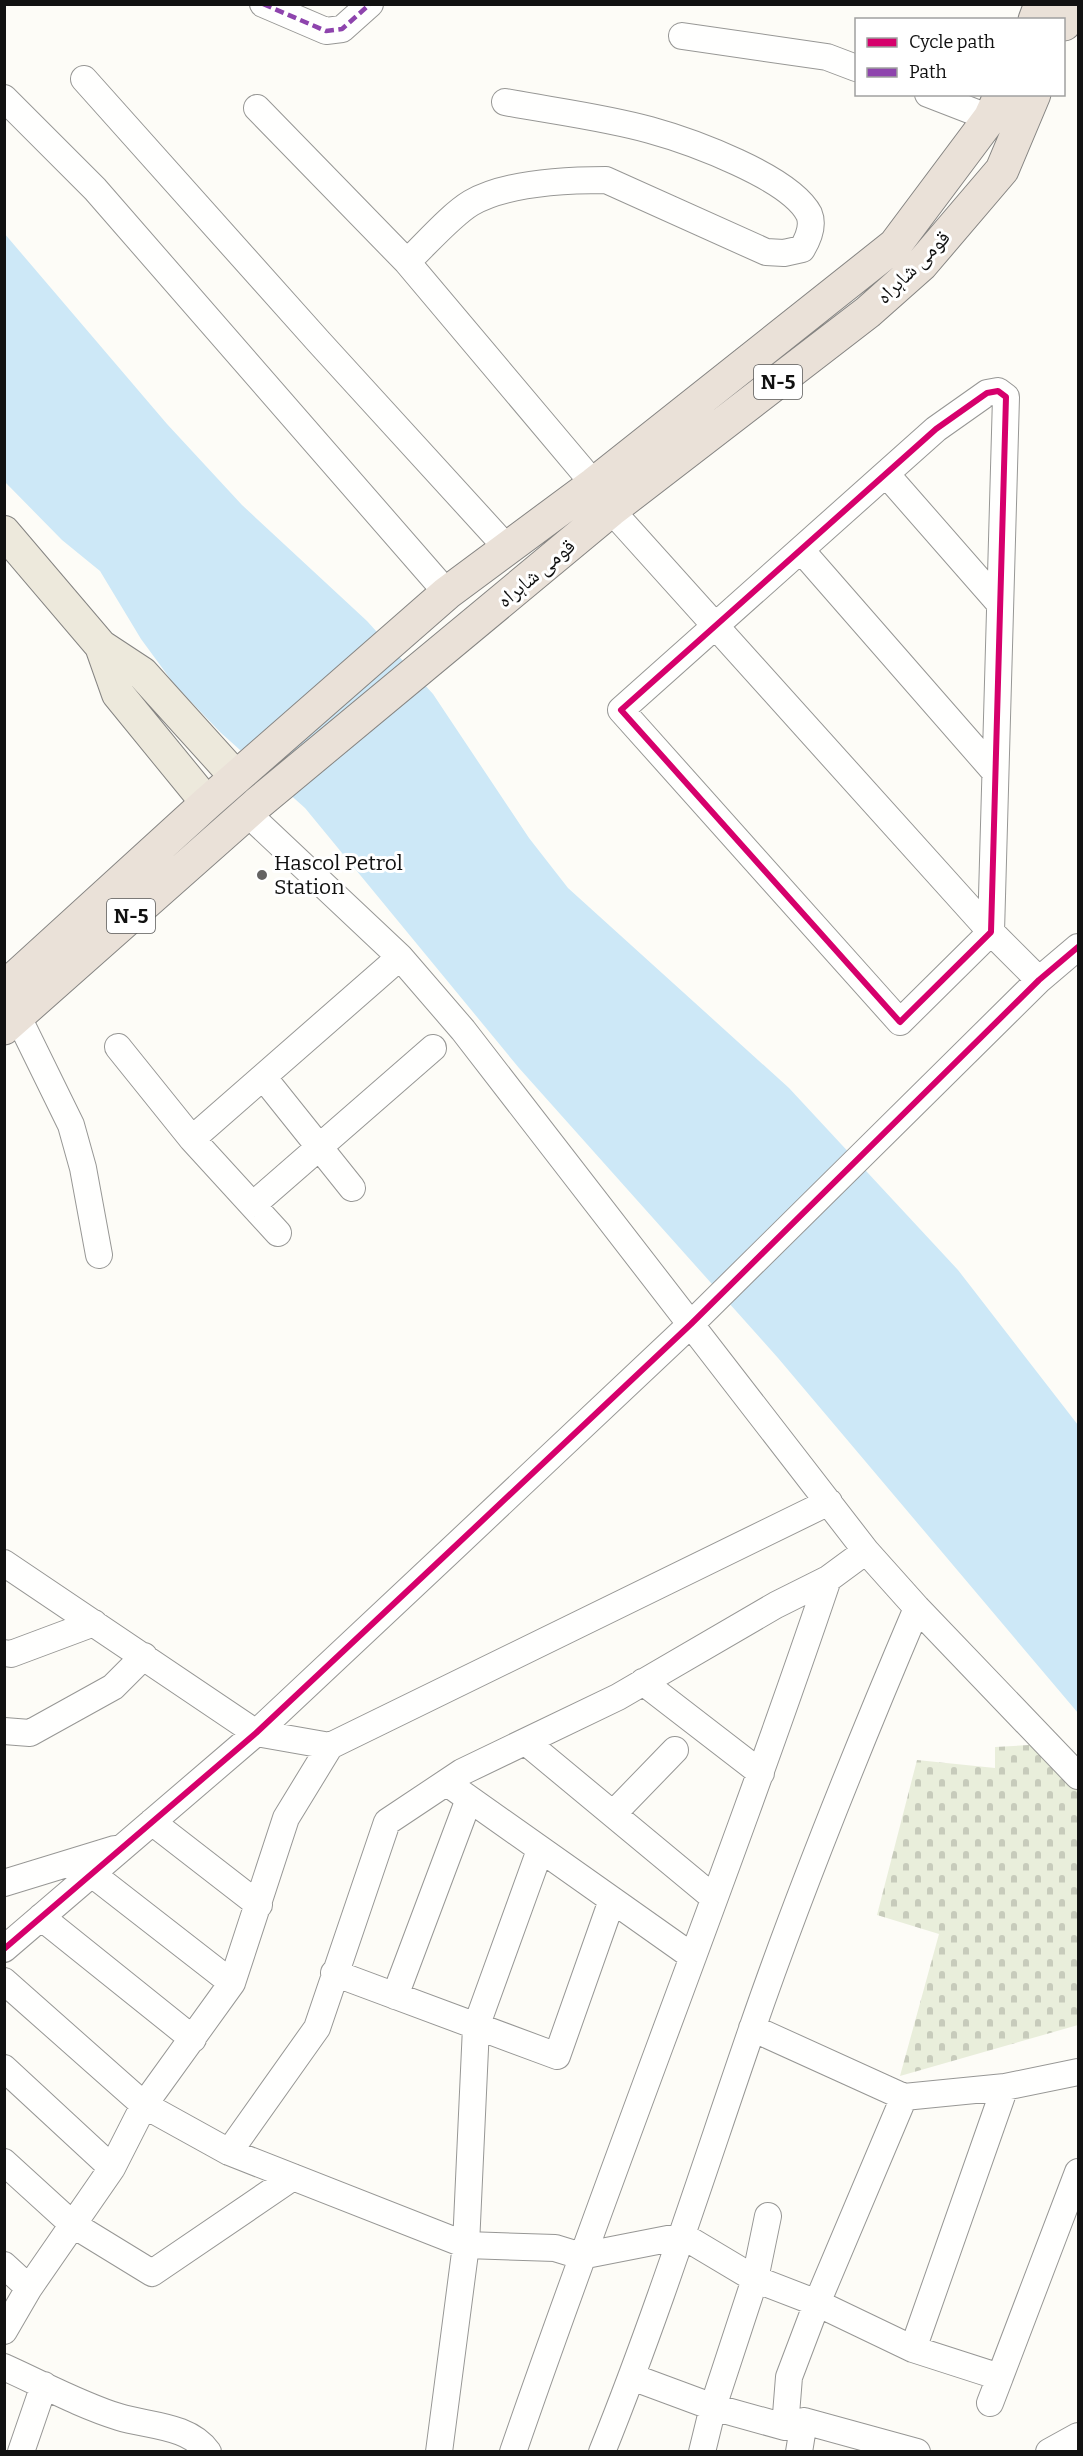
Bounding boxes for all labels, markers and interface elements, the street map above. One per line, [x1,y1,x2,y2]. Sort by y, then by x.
legend [855,18,1065,96]
text: Cycle path [909,31,995,53]
text: Path [909,61,947,83]
street label: قومی شاہراہ [871,225,955,309]
road number: N-5 [754,365,802,399]
street label: قومی شاہراہ [492,533,580,613]
place label: Hascol Petrol Station [274,850,403,900]
marker: Hascol Petrol Station [255,868,269,882]
road number: N-5 [107,899,155,933]

